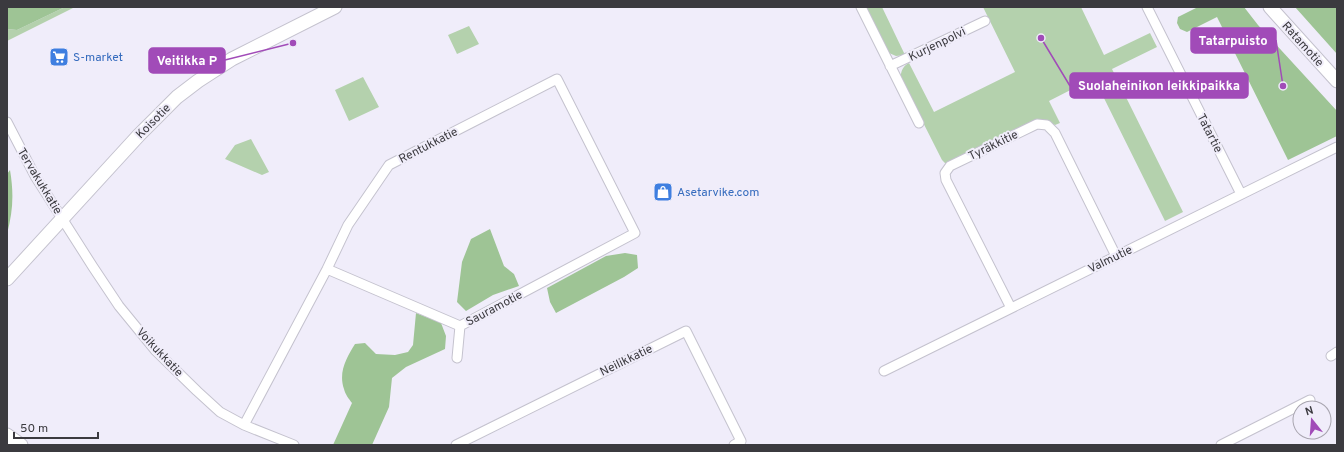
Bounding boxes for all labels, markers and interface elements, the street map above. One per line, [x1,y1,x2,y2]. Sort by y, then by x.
street label: Ratamotie [1278,19,1327,71]
street label: Kurjenpolvi [906,24,969,66]
callout: Tatarpuisto [1191,28,1276,53]
text: Tatarpuisto [1198,34,1268,50]
supermarket icon: S-market [48,46,70,68]
callout: Veitikka P [149,48,225,73]
place label: S-market [73,50,123,66]
text: Veitikka P [157,54,218,70]
callout: Suolaheinikon leikkipaikka [1070,73,1248,98]
text: Suolaheinikon leikkipaikka [1078,79,1240,95]
street label: Koisotie [133,101,175,143]
street label: Tatartie [1192,111,1226,156]
street label: Rentukkatie [396,124,461,168]
street label: Tyräkkitie [966,127,1021,165]
street label: Tervakukkatie [13,145,65,218]
shop icon: Asetarvike.com [652,181,674,203]
place label: Asetarvike.com [677,185,759,201]
street label: Valmutie [1086,242,1135,277]
street label: Sauramotie [463,287,526,330]
street label: Voikukkatie [132,325,186,381]
street label: Neilikkatie [597,341,655,380]
north arrow [1292,400,1332,440]
text: N [1304,404,1315,419]
scale bar [14,414,98,440]
text: 50 m [20,421,48,437]

